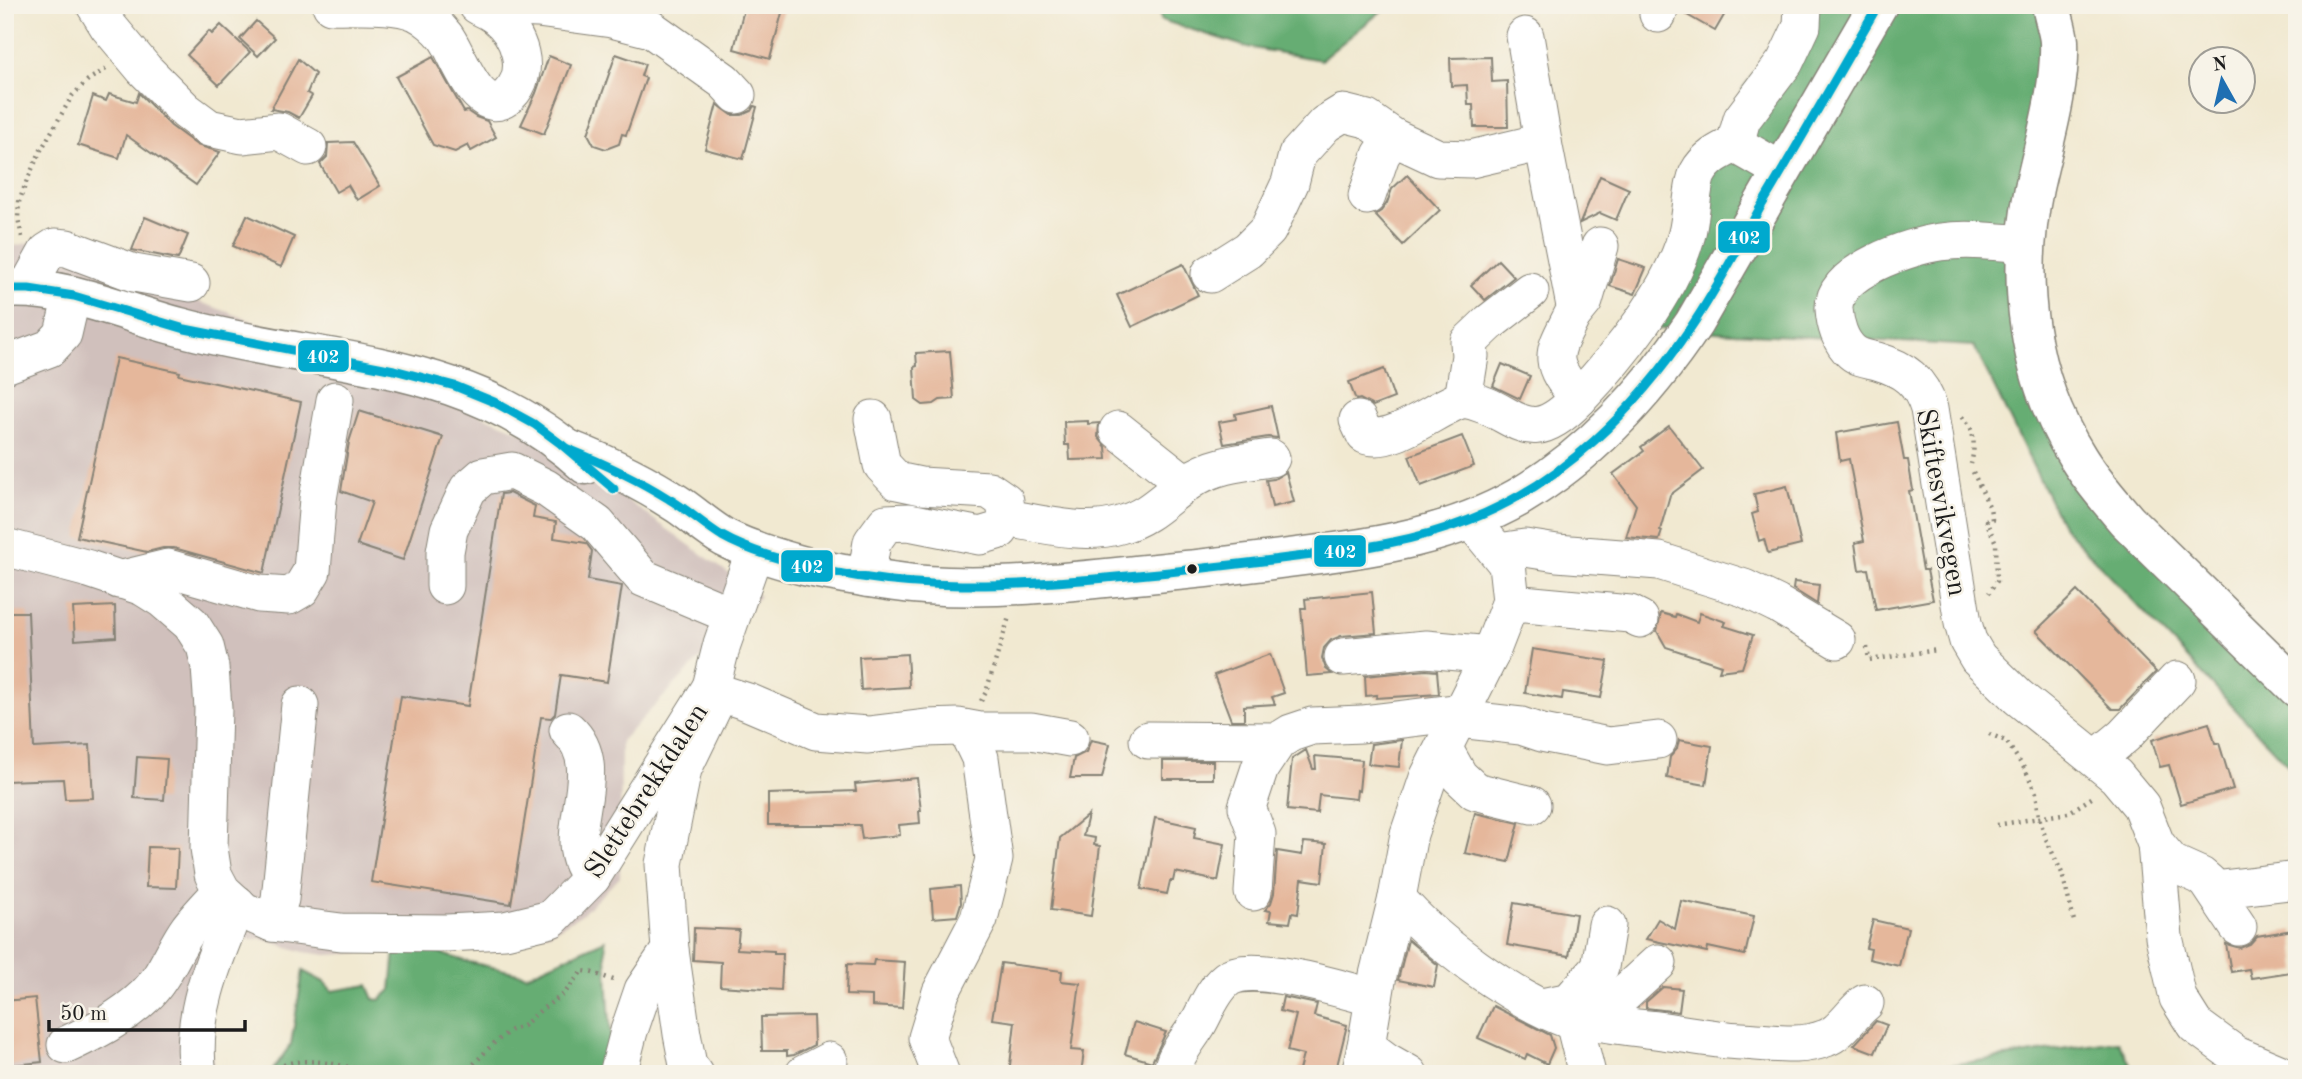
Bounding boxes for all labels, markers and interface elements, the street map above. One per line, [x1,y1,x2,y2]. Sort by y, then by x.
north arrow [2186,46,2256,116]
text: N [2211,55,2229,76]
line badge: 402 [1717,220,1771,254]
text: 402 [1727,230,1761,249]
line badge: 402 [297,339,350,373]
text: 402 [306,349,340,368]
street label: Skiftesvikvegen [1910,407,1970,599]
line badge: 402 [1313,534,1367,568]
text: 402 [1323,544,1357,563]
line badge: 402 [780,549,834,583]
text: 402 [790,559,824,578]
unlabelled marker [1185,562,1199,576]
street label: Slettebrekkdalen [581,699,714,884]
scale bar [49,988,245,1032]
text: 50 m [60,1004,107,1025]

